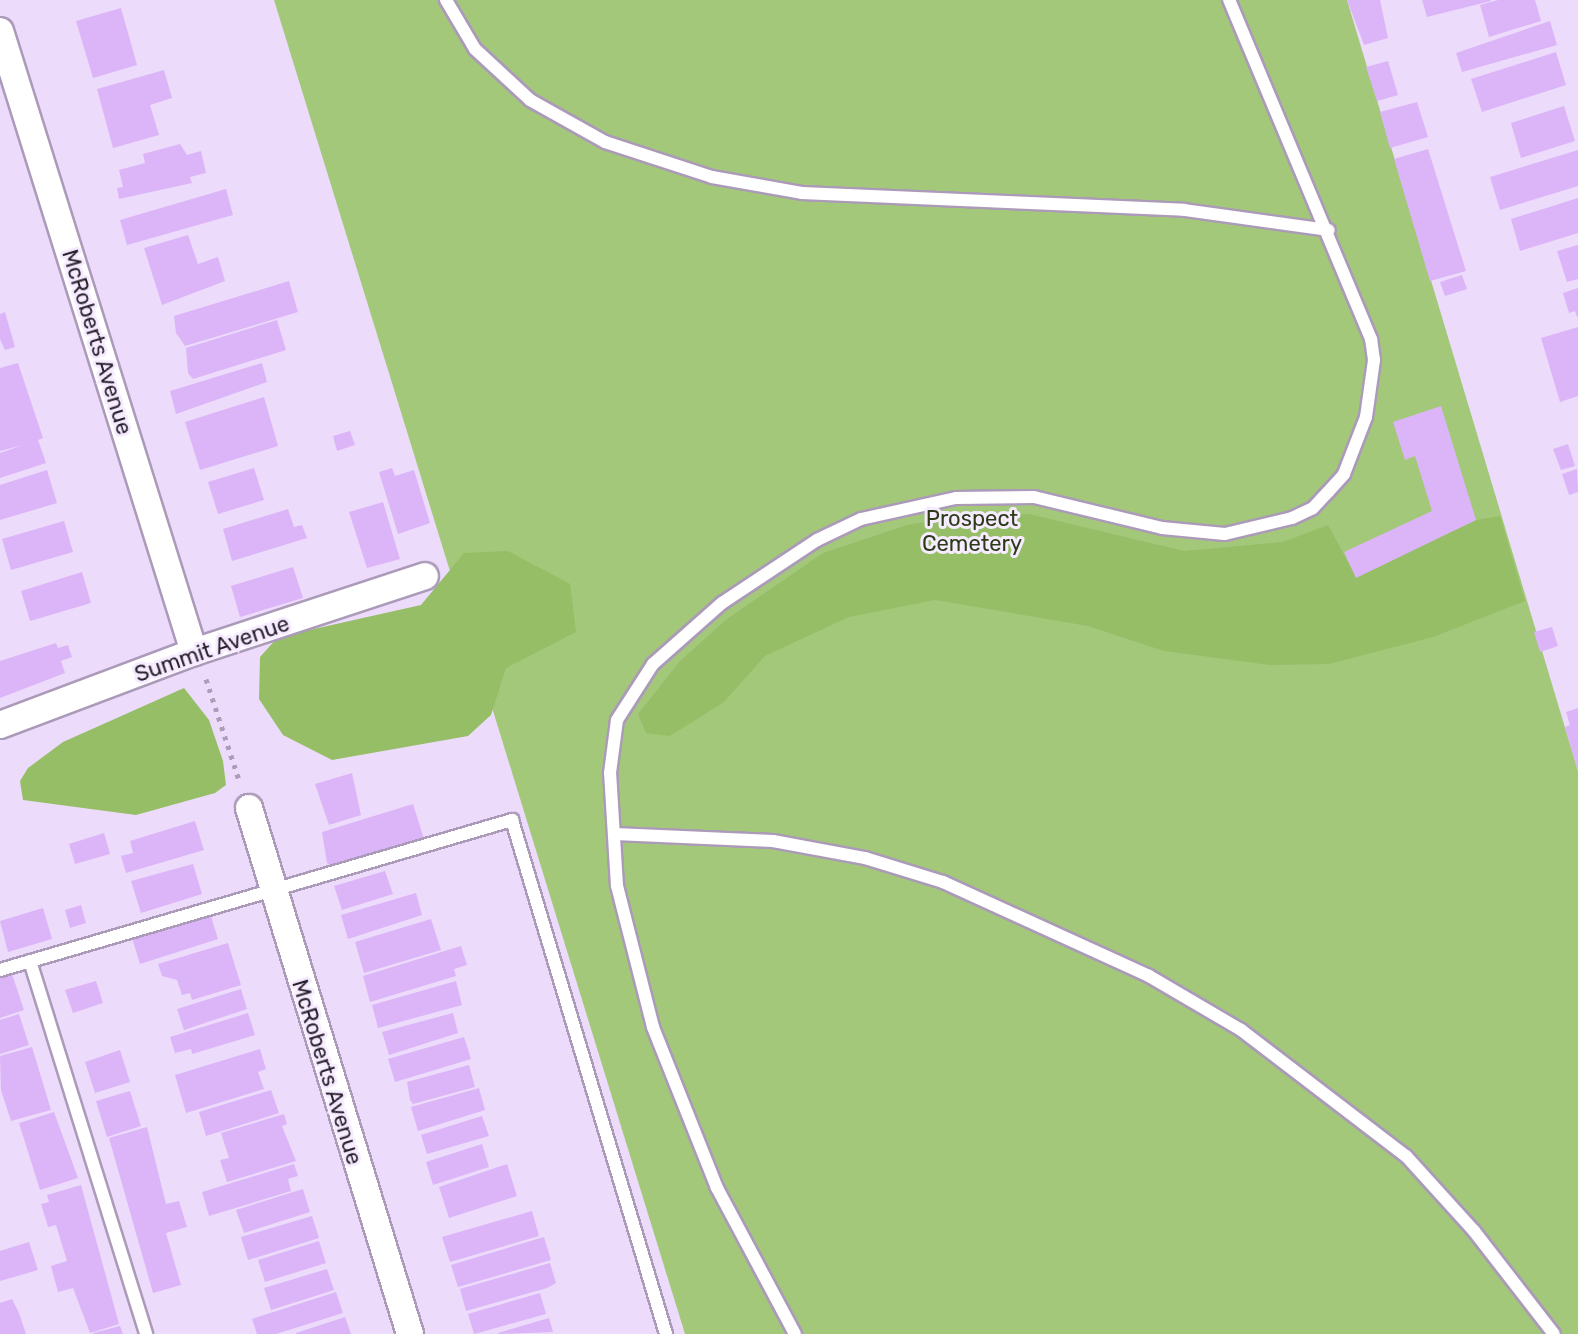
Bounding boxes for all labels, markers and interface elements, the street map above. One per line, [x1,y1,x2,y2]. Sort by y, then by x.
street label: McRoberts Avenue [56,246,138,438]
park label: Prospect Cemetery [922,505,1022,556]
street label: Summit Avenue [131,610,293,688]
street label: McRoberts Avenue [286,976,368,1168]

